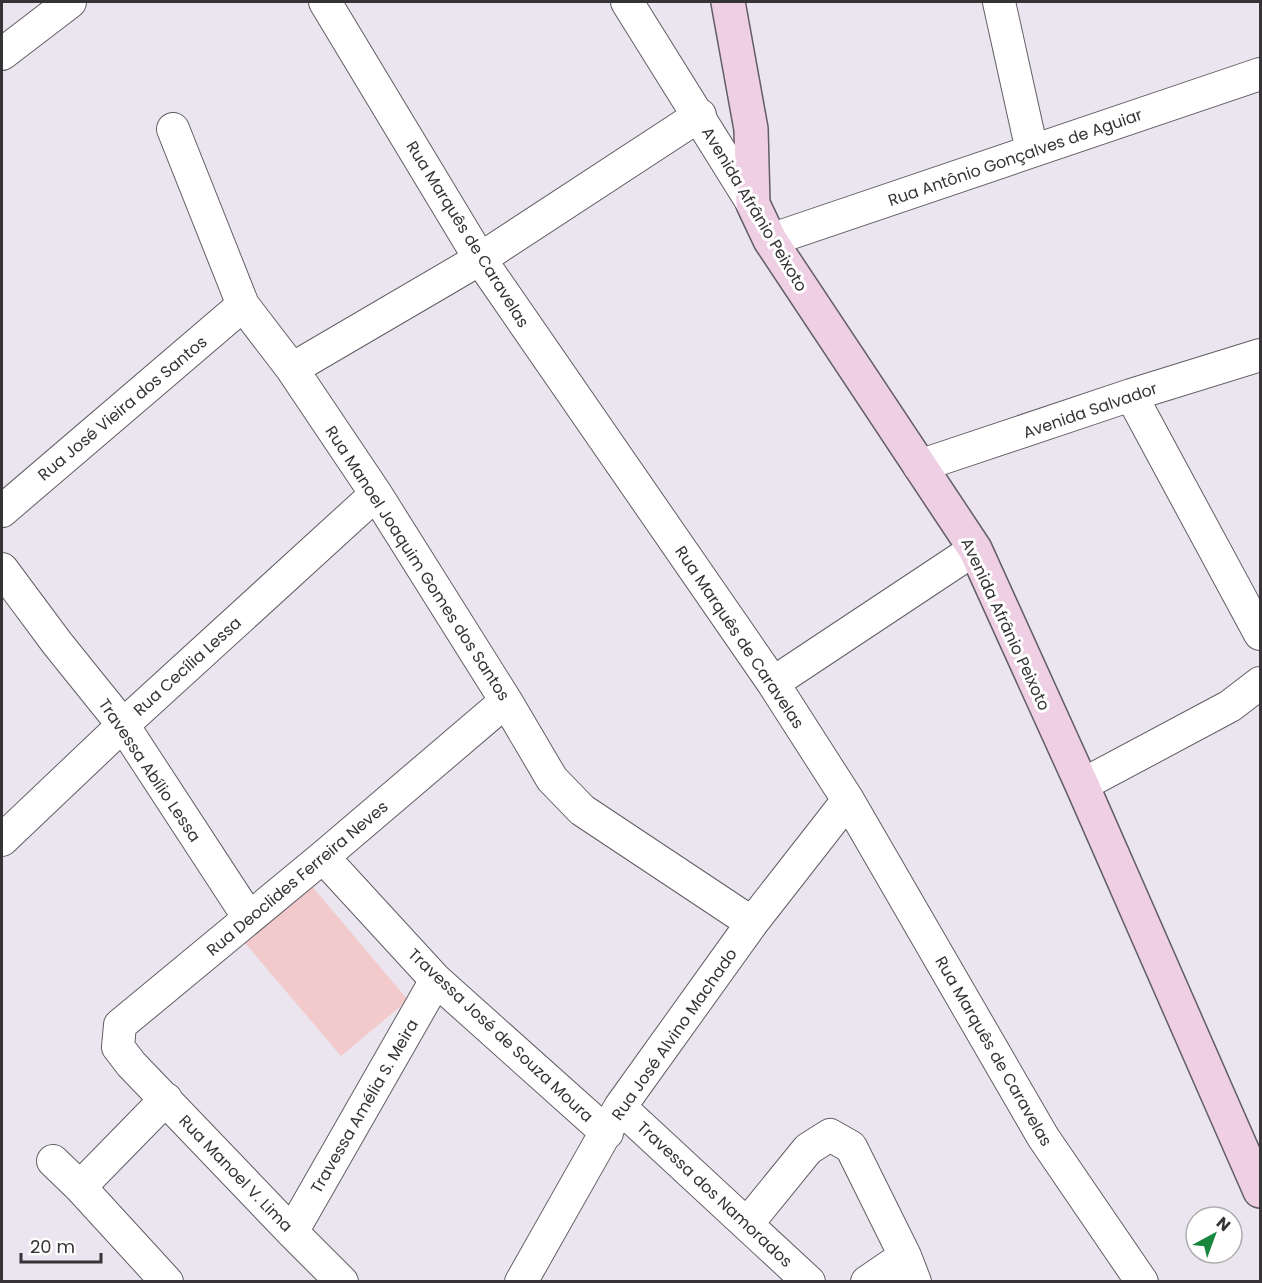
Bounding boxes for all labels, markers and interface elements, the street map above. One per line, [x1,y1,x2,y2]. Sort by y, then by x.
street label: Rua Antônio Gonçalves de Aguiar [885,103,1145,212]
street label: Avenida Afrânio Peixoto [696,123,813,296]
street label: Rua Marquês de Caravelas [401,137,535,332]
street label: Rua José Vieira dos Santos [33,331,212,486]
street label: Avenida Salvador [1020,377,1160,444]
street label: Rua Manoel Joaquim Gomes dos Santos [320,421,515,705]
street label: Avenida Afrânio Peixoto [955,534,1056,714]
street label: Rua Marquês de Caravelas [670,541,810,733]
street label: Rua Cecília Lessa [128,612,246,721]
street label: Travessa Abílio Lessa [93,694,206,847]
street label: Rua Deoclides Ferreira Neves [202,795,393,961]
street label: Travessa José de Souza Moura [403,943,598,1128]
street label: Rua José Alvino Machado [606,944,743,1125]
street label: Rua Marquês de Caravelas [930,952,1058,1151]
street label: Travessa Amélia S. Meira [305,1015,424,1198]
street label: Rua Manoel V. Lima [174,1110,298,1237]
street label: Travessa dos Namorados [632,1116,797,1273]
north arrow [1184,1205,1244,1265]
text: N [1211,1211,1236,1237]
scale bar [21,1226,100,1264]
text: 20 m [30,1234,75,1259]

